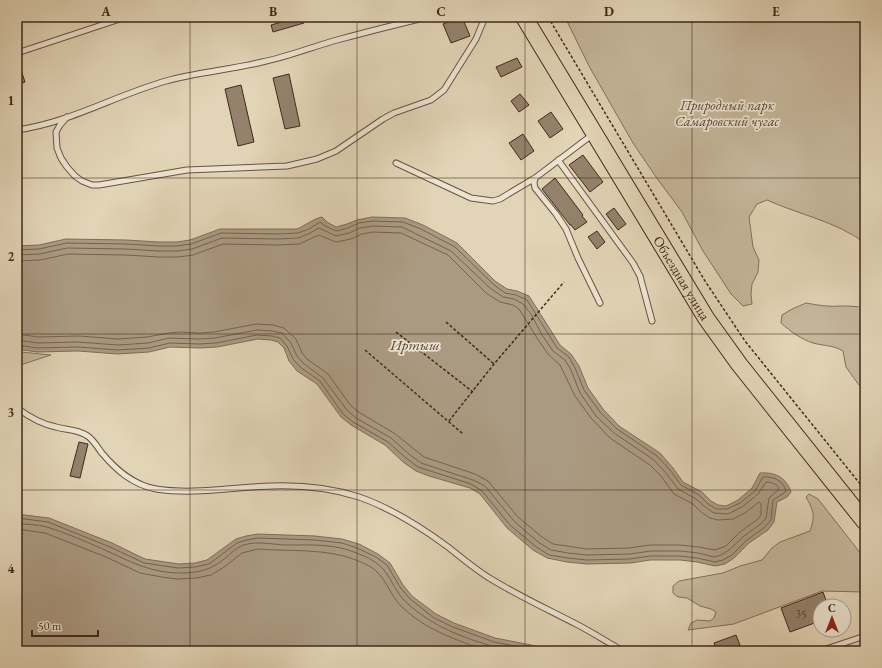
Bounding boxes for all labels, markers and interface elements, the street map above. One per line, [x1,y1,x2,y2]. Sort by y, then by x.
text: A [100,3,111,20]
text: B [269,3,277,20]
text: C [436,3,446,20]
text: D [604,3,614,20]
text: E [772,3,780,20]
text: 1 [8,92,15,109]
park label: Природный парк Самаровский чугас [675,96,780,130]
street label: Объездная улица [649,232,714,324]
text: 2 [8,248,15,265]
water label: Иртыш [389,335,440,354]
text: 3 [8,404,15,421]
text: 4 [8,560,15,577]
north arrow [812,598,852,638]
text: С [828,601,836,615]
house number: 35 [795,606,807,622]
scale bar [32,612,98,638]
text: 50 m [38,618,62,634]

